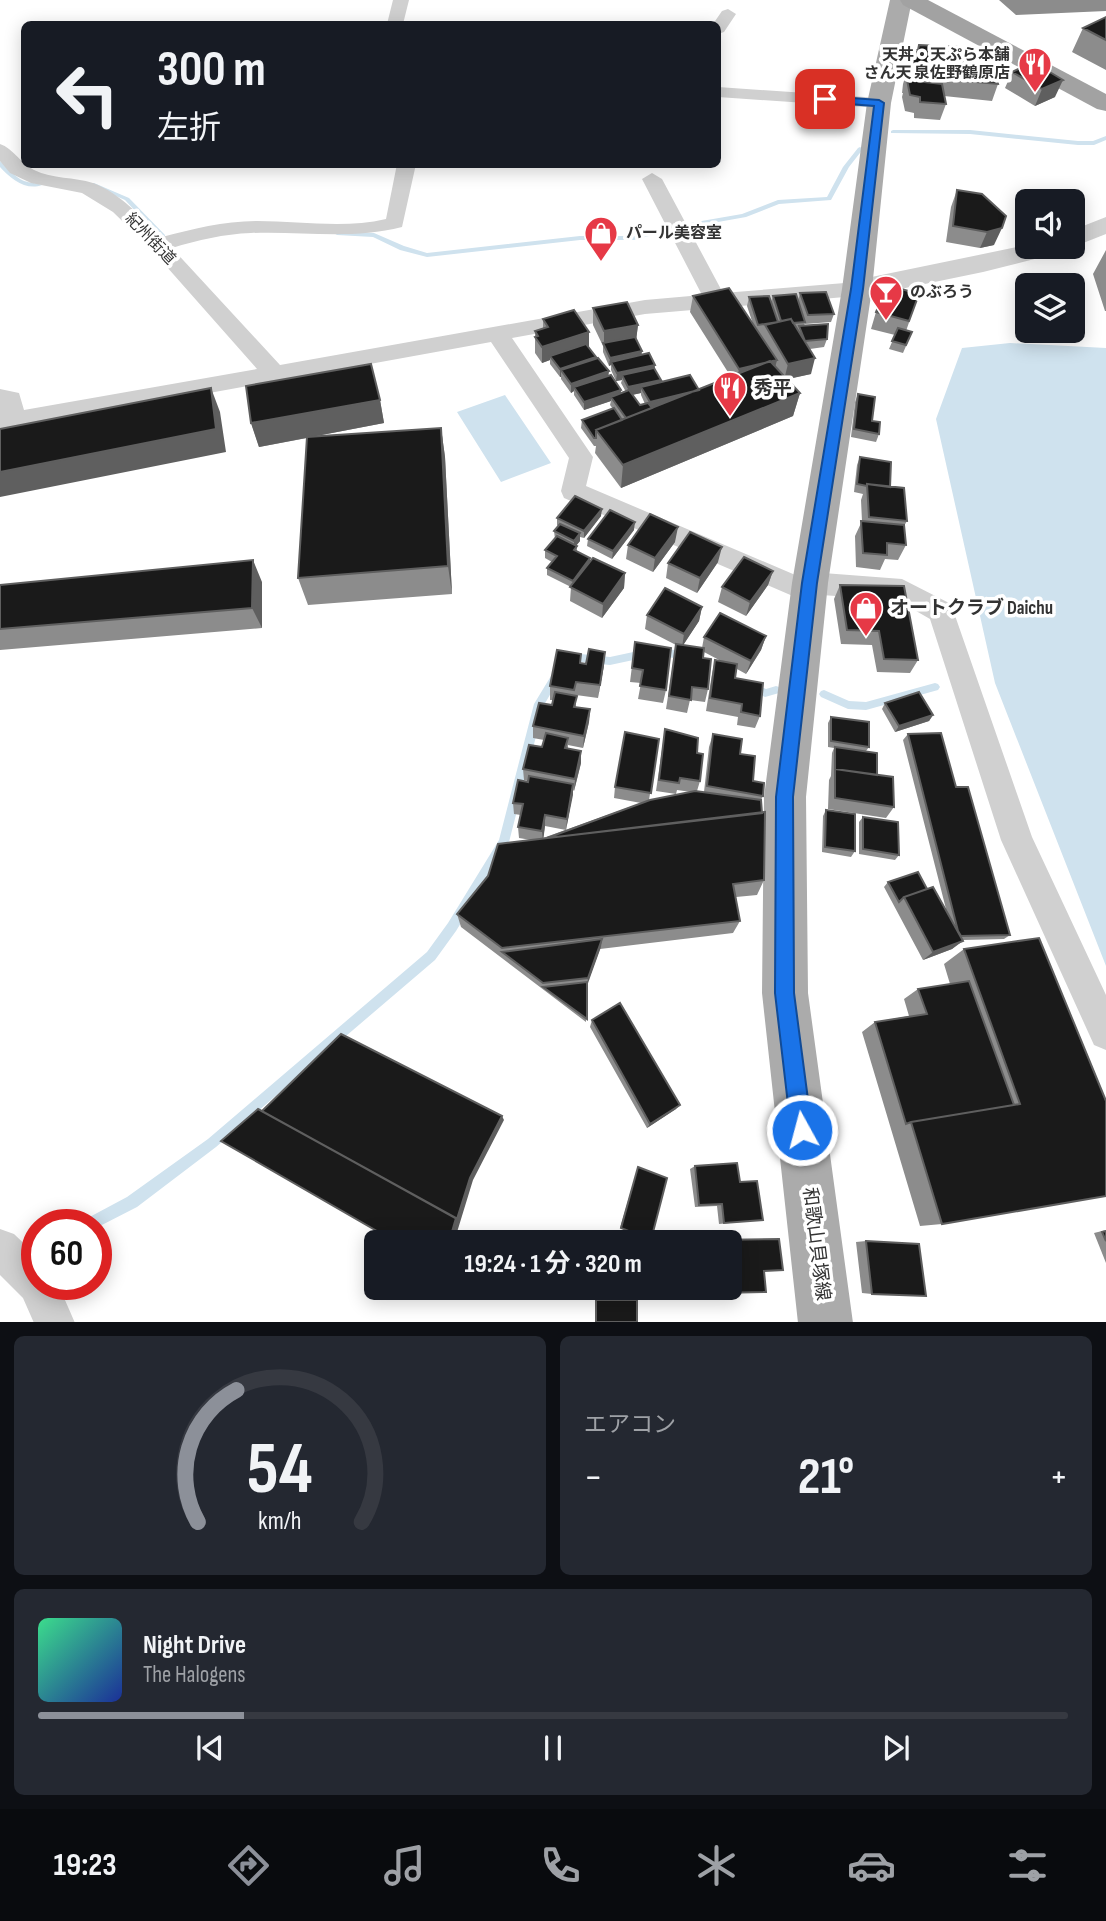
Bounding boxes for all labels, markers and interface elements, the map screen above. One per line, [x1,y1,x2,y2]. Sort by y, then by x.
text: 300 m [157,41,266,100]
place label: 天丼・天ぷら本舗 さん天 泉佐野鶴原店 [864,45,1010,83]
restaurant icon: 天丼・天ぷら本舗 さん天 泉佐野鶴原店 [1016,45,1054,94]
icon: left [42,49,133,140]
pin [795,69,855,129]
icon: arrive [806,80,844,118]
text: 左折 [157,109,221,148]
map controls [1015,189,1085,343]
button: sound [1015,189,1085,259]
street label: 紀州街道 [121,209,179,269]
shop icon: パール美容室 [582,214,620,263]
place label: パール美容室 [626,224,722,243]
bar icon: のぶろう [867,273,905,322]
button: layers [1015,273,1085,343]
place label: のぶろう [910,283,974,302]
restaurant icon: 秀平 [711,369,749,418]
place label: 秀平 [754,377,792,400]
shop icon: オートクラブ Daichu [847,589,885,638]
place label: オートクラブ Daichu [890,597,1053,620]
position arrow [765,1093,839,1167]
street label: 和歌山貝塚線 [798,1186,834,1302]
speed limit sign: 60 [21,1209,112,1300]
text: 19:24 · 1 分 · 320 m [464,1249,642,1280]
text: エアコン [584,1411,676,1439]
text: 54 [247,1426,313,1514]
text: 21° [798,1446,854,1509]
text: − [584,1455,603,1500]
text: + [1049,1455,1068,1500]
text: km/h [258,1505,302,1536]
text: Night Drive [143,1630,246,1661]
text: The Halogens [143,1661,246,1689]
icon: previous [191,1729,229,1767]
icon: pause [534,1729,572,1767]
icon: next [877,1729,915,1767]
icon: directions [224,1841,273,1890]
icon: music [380,1841,429,1890]
icon: phone [536,1841,585,1890]
icon: climate [692,1841,741,1890]
icon: car [847,1841,896,1890]
icon: filters [1003,1841,1052,1890]
text: 19:23 [53,1846,117,1885]

